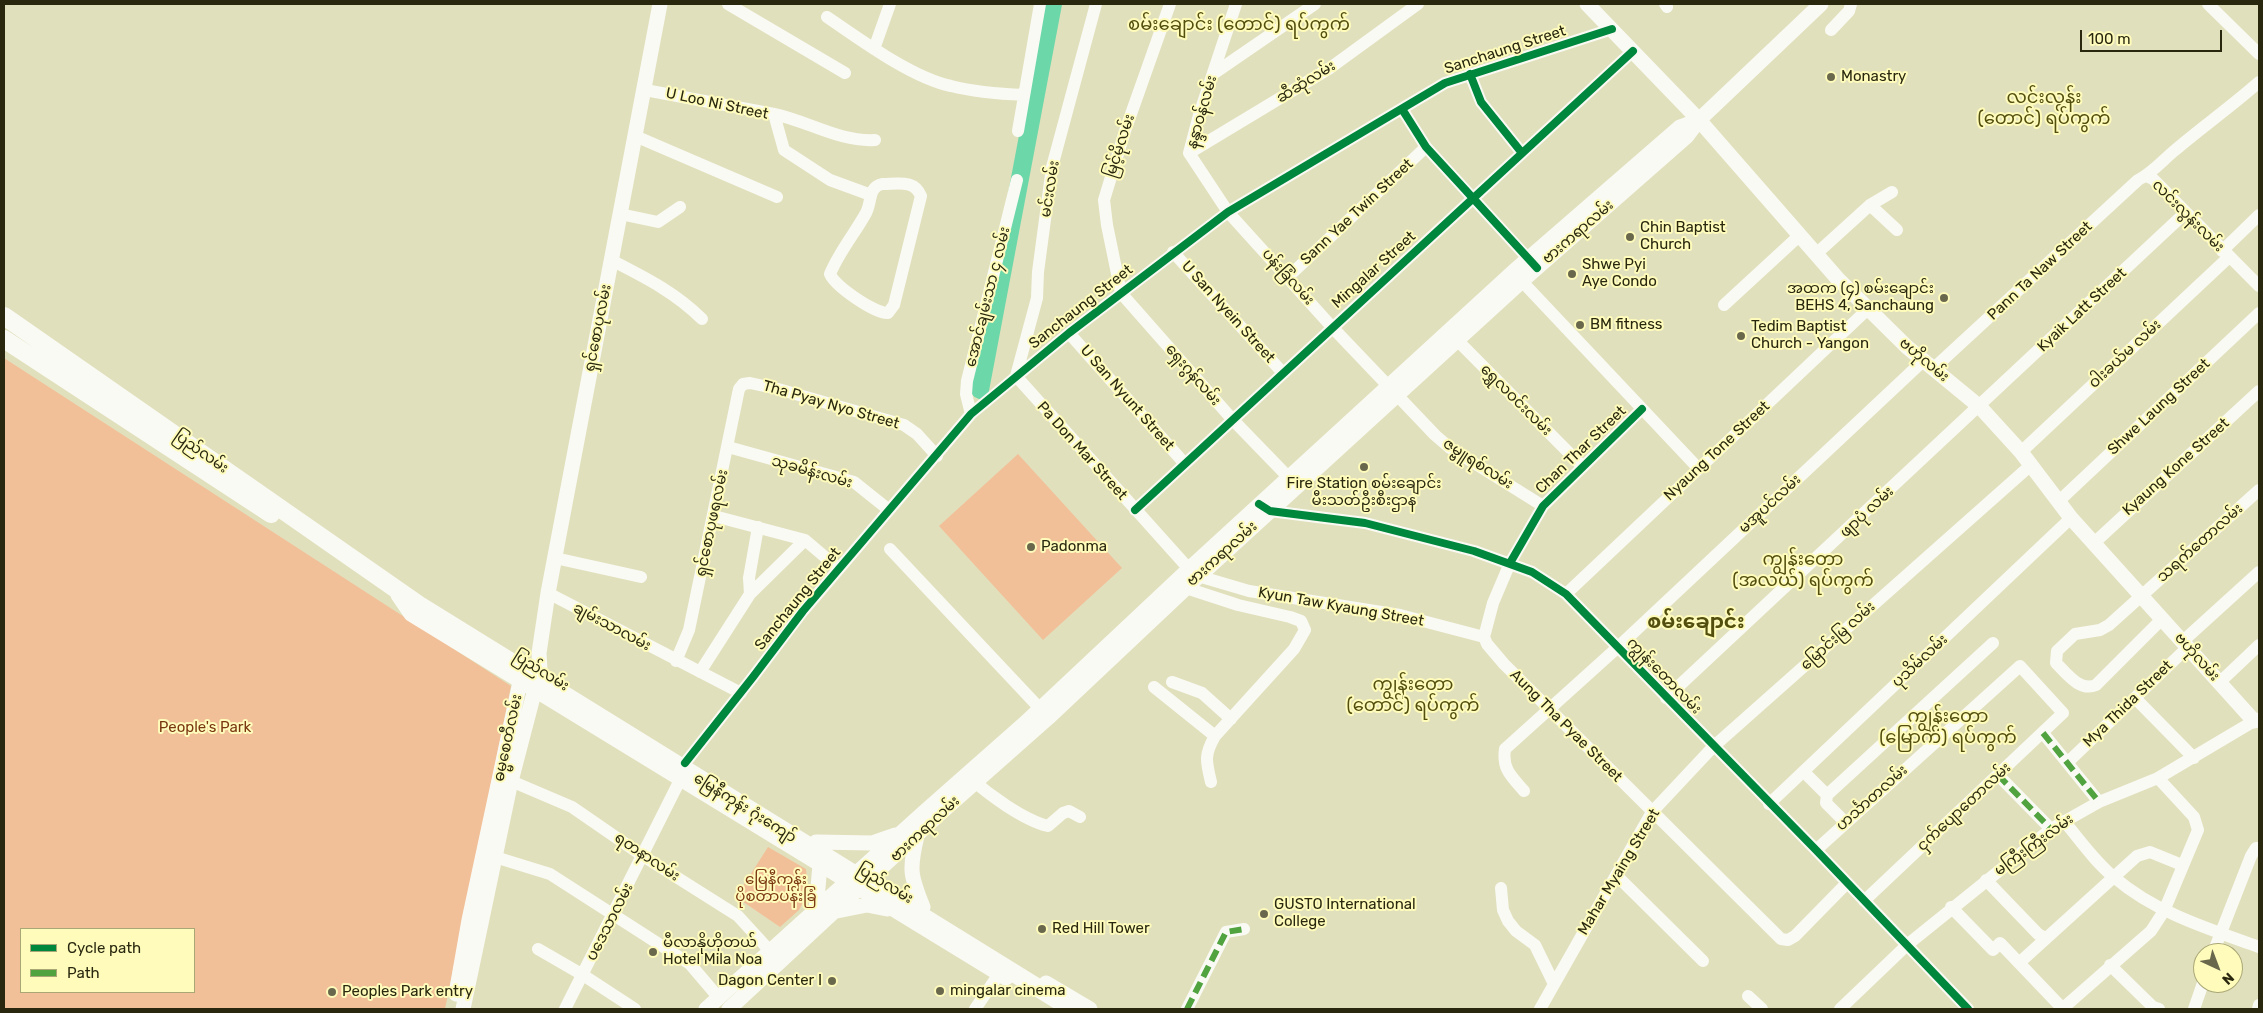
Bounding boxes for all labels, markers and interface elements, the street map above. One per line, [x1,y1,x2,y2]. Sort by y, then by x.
district label: စမ်းချောင်း (တောင်) ရပ်ကွက် [1128,14,1350,36]
scale bar [2083,20,2226,52]
street label: Sanchaung Street [1442,22,1568,78]
text: 100 m [2088,30,2130,48]
street label: ဆီဆုံလမ်း [1273,57,1339,107]
place label: Monastry [1841,68,1906,86]
marker: Monastry [1825,71,1837,83]
street label: နန္ဒာ၀န်လမ်း [1183,73,1221,151]
street label: U Loo Ni Street [664,84,770,124]
district label: လင်းလွန်း (တောင်) ရပ်ကွက် [1978,87,2110,130]
street label: မြင့်မိုလမ်း [1101,112,1139,180]
street label: Sann Yae Twin Street [1297,155,1417,269]
street label: မင်းလမ်း [1037,159,1063,219]
street label: လင်းလွန်းလမ်း [2148,176,2228,256]
street label: ဗားကရာလမ်း [1539,196,1617,268]
street label: Pann Ta Naw Street [1984,218,2096,324]
place label: Chin Baptist Church [1640,219,1726,254]
street label: အောင်ချမ်းသာ ၄ လမ်း [962,225,1014,369]
street label: Mingalar Street [1328,228,1420,312]
marker: Chin Baptist Church [1624,231,1636,243]
street label: ပန်းခြံလမ်း [1258,245,1318,309]
place label: Shwe Pyi Aye Condo [1582,256,1657,291]
street label: U San Nyein Street [1177,257,1279,367]
street label: Sanchaung Street [1026,261,1136,353]
street label: Kyaik Latt Street [2034,264,2130,356]
marker: Shwe Pyi Aye Condo [1566,268,1578,280]
place label: အထက (၄) စမ်းချောင်း BEHS 4, Sanchaung [1787,280,1934,315]
street label: ရှင်စောပုလမ်း [581,283,615,373]
marker: အထက (၄) စမ်းချောင်း BEHS 4, Sanchaung [1938,292,1950,304]
place label: BM fitness [1590,316,1662,334]
street label: ဝါးခယ်မ လမ်း [2085,316,2165,392]
place label: Tedim Baptist Church - Yangon [1751,318,1869,353]
marker: BM fitness [1574,319,1586,331]
marker: Tedim Baptist Church - Yangon [1735,330,1747,342]
street label: ဗဟိုလမ်း [1896,334,1952,386]
street label: U San Nyunt Street [1076,341,1178,455]
street label: ရှေးဂွန်လမ်း [1161,341,1225,409]
street label: Shwe Laung Street [2104,355,2214,459]
street label: ရွှေလဝင်းလမ်း [1476,360,1556,440]
street label: Tha Pyay Nyo Street [761,377,901,433]
street label: Nyaung Tone Street [1660,397,1774,505]
street label: Pa Don Mar Street [1033,398,1131,504]
street label: Chan Thar Street [1532,402,1630,498]
street label: Kyaung Kone Street [2119,414,2233,520]
street label: ပြည်လမ်း [170,427,232,477]
street label: ဇမ္ဗူရစ်လမ်း [1440,435,1516,493]
street label: သုခမိန်းလမ်း [770,452,854,492]
marker: Fire Station စမ်းချောင်း မီးသတ်ဦးစီးဌာန [1358,461,1370,473]
street label: ရှင်စောပုဖရလမ်း [692,468,732,578]
street label: မအူပင်လမ်း [1735,471,1805,537]
place label: Fire Station စမ်းချောင်း မီးသတ်ဦးစီးဌာန [1287,475,1441,510]
street label: ဖျာပုံ လမ်း [1836,483,1898,541]
street label: သရက်တောလမ်း [2153,500,2247,586]
street label: ဗားကရာလမ်း [1183,518,1261,590]
place label: Padonma [1041,538,1107,556]
marker: Padonma [1025,541,1037,553]
street label: Sanchaung Street [751,544,845,654]
district label: ကျွန်းတော (အလယ်) ရပ်ကွက် [1732,549,1874,592]
street label: Kyun Taw Kyaung Street [1257,584,1425,630]
street label: မြောင်းမြ လမ်း [1797,598,1879,674]
street label: ချမ်းသာလမ်း [570,599,654,655]
district label: စမ်းချောင်း [1647,610,1745,634]
street label: ဗဟိုလမ်း [2170,629,2224,685]
street label: ပုသိမ်လမ်း [1888,631,1952,691]
street label: ကျွန်းတောလမ်း [1623,634,1705,718]
street label: ပြည်လမ်း [510,647,572,695]
street label: Mya Thida Street [2080,657,2176,751]
street label: Aung Tha Pyae Street [1506,666,1626,786]
district label: ကျွန်းတော (တောင်) ရပ်ကွက် [1347,674,1479,716]
street label: ဓမ္မစေတီလမ်း [490,693,526,783]
district label: ကျွန်းတော (မြောက်) ရပ်ကွက် [1879,706,2017,749]
park label: People's Park [159,719,251,737]
street label: ငှက်ပျောတောလမ်း [1913,759,2015,855]
street label: ဟင်္သာတလမ်း [1833,761,1911,835]
street label: မြေနီကုန်း ဂုံးကျော် [690,769,800,847]
street label: ဗားကရာလမ်း [887,792,963,866]
street label: Mahar Myaing Street [1574,806,1664,938]
street label: မကြီးကြီးလမ်း [1991,810,2077,880]
street label: ရတနာလမ်း [611,829,683,885]
street label: ပြည်လမ်း [854,860,916,908]
park label: မြေနီကုန်း ပိုစတာပန်းခြံ [735,871,817,906]
street label: ပဒေသာလမ်း [583,880,637,964]
place label: GUSTO International College [1274,896,1416,931]
marker: GUSTO International College [1258,908,1270,920]
place label: Red Hill Tower [1052,920,1150,938]
marker: Red Hill Tower [1036,923,1048,935]
legend [20,928,195,993]
place label: မီလာနိုဟိုတယ် Hotel Mila Noa [663,934,762,969]
text: Cycle path [67,939,141,957]
north arrow [2193,943,2243,993]
marker: မီလာနိုဟိုတယ် Hotel Mila Noa [647,946,659,958]
text: Path [67,964,100,982]
text: N [2218,969,2237,988]
place label: Dagon Center I [718,972,822,990]
marker: Dagon Center I [826,975,838,987]
place label: mingalar cinema [950,982,1066,1000]
place label: Peoples Park entry [342,983,473,1001]
marker: mingalar cinema [934,985,946,997]
marker: Peoples Park entry [326,986,338,998]

